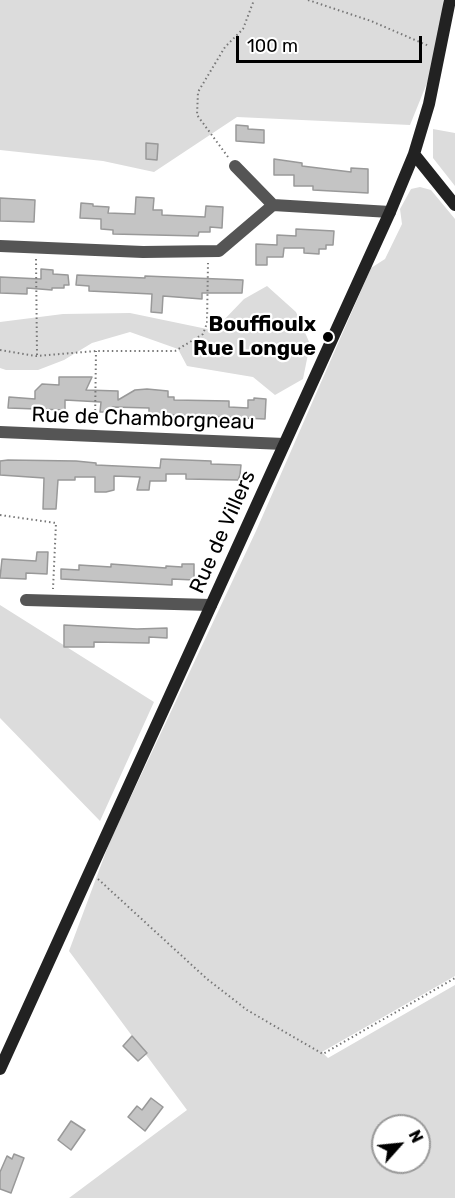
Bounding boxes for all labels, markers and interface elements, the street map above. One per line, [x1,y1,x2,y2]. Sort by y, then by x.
scale bar [239,24,425,62]
text: 100 m [247,35,298,57]
place label: Bouffioulx Rue Longue [193,312,316,362]
marker: Bouffioulx Rue Longue [321,330,335,344]
street label: Rue de Chamborgneau [31,403,255,435]
street label: Rue de Villers [185,467,261,597]
north arrow [371,1114,431,1174]
text: N [405,1127,427,1146]

